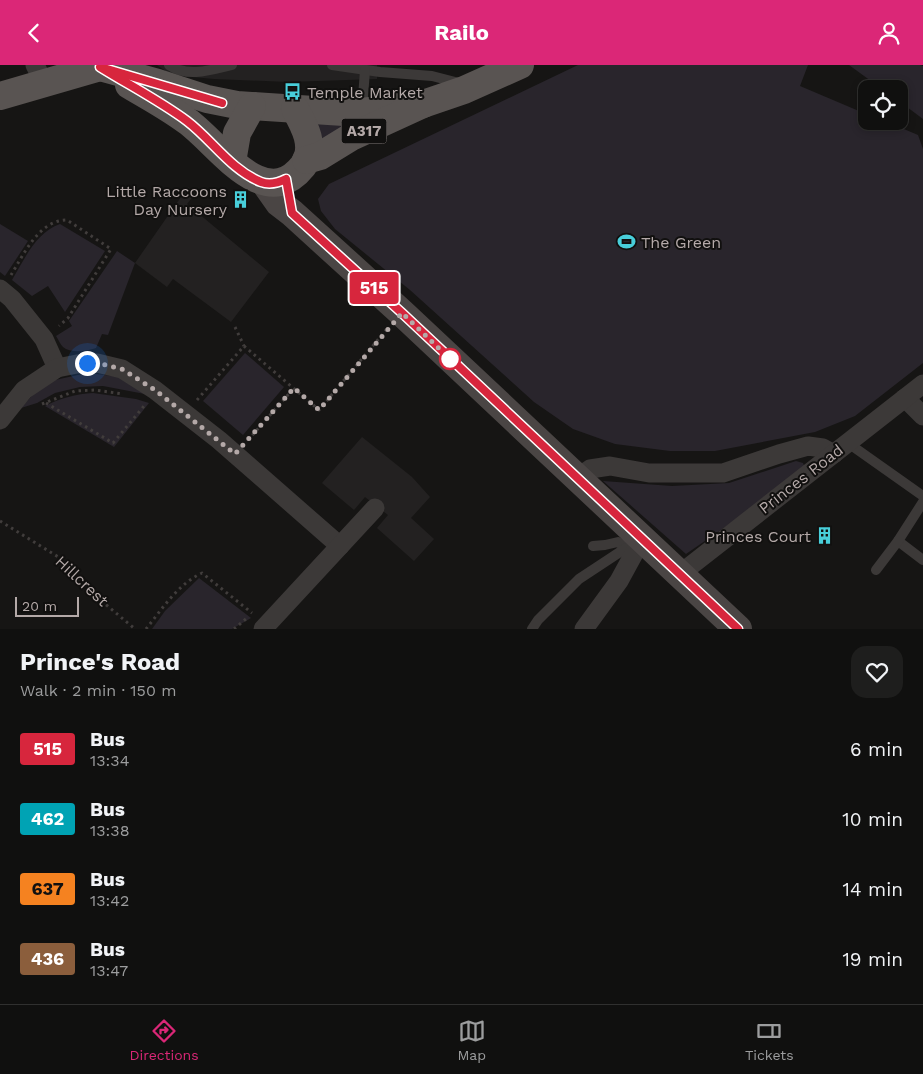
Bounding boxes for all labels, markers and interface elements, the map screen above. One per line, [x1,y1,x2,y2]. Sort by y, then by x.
icon: back [20,19,48,47]
icon: person [875,19,903,47]
text: Railo [434,20,489,45]
map controls [858,80,908,130]
button: locate [858,80,908,130]
bus stop icon: Temple Market [283,82,303,102]
place label: Temple Market [307,83,423,102]
road number: A317 [342,119,386,143]
place label: Little Raccoons Day Nursery [106,182,228,219]
building icon: Little Raccoons Day Nursery [231,190,251,210]
sports icon: The Green [617,232,637,252]
place label: The Green [641,233,721,252]
line badge: 515 [345,272,403,304]
text: 515 [360,277,388,298]
unlabelled marker [439,348,461,370]
your location [75,351,100,376]
street label: Princes Road [755,440,847,518]
building icon: Princes Court [815,526,835,546]
place label: Princes Court [705,527,811,546]
street label: Hillcrest [52,552,113,610]
scale bar [15,594,79,617]
text: 20 m [22,598,57,614]
button: heart [851,646,903,698]
text: Prince's Road [20,648,180,676]
text: Walk · 2 min · 150 m [20,681,177,700]
text: Bus [90,728,125,751]
text: 515 [33,738,62,759]
text: 6 min [850,738,903,761]
text: 13:34 [90,751,129,770]
text: Bus [90,798,125,821]
text: 462 [31,808,64,829]
text: 10 min [842,808,903,831]
text: 13:38 [90,821,130,840]
text: Bus [90,868,125,891]
text: 637 [31,878,64,899]
text: 14 min [843,878,903,901]
text: 13:42 [90,891,129,910]
text: Bus [90,938,125,961]
text: 436 [31,948,64,969]
text: 19 min [842,948,903,971]
text: 13:47 [90,961,128,980]
tab: Directions [129,1017,199,1063]
tab: Map [457,1017,486,1063]
tab: Tickets [745,1017,794,1063]

